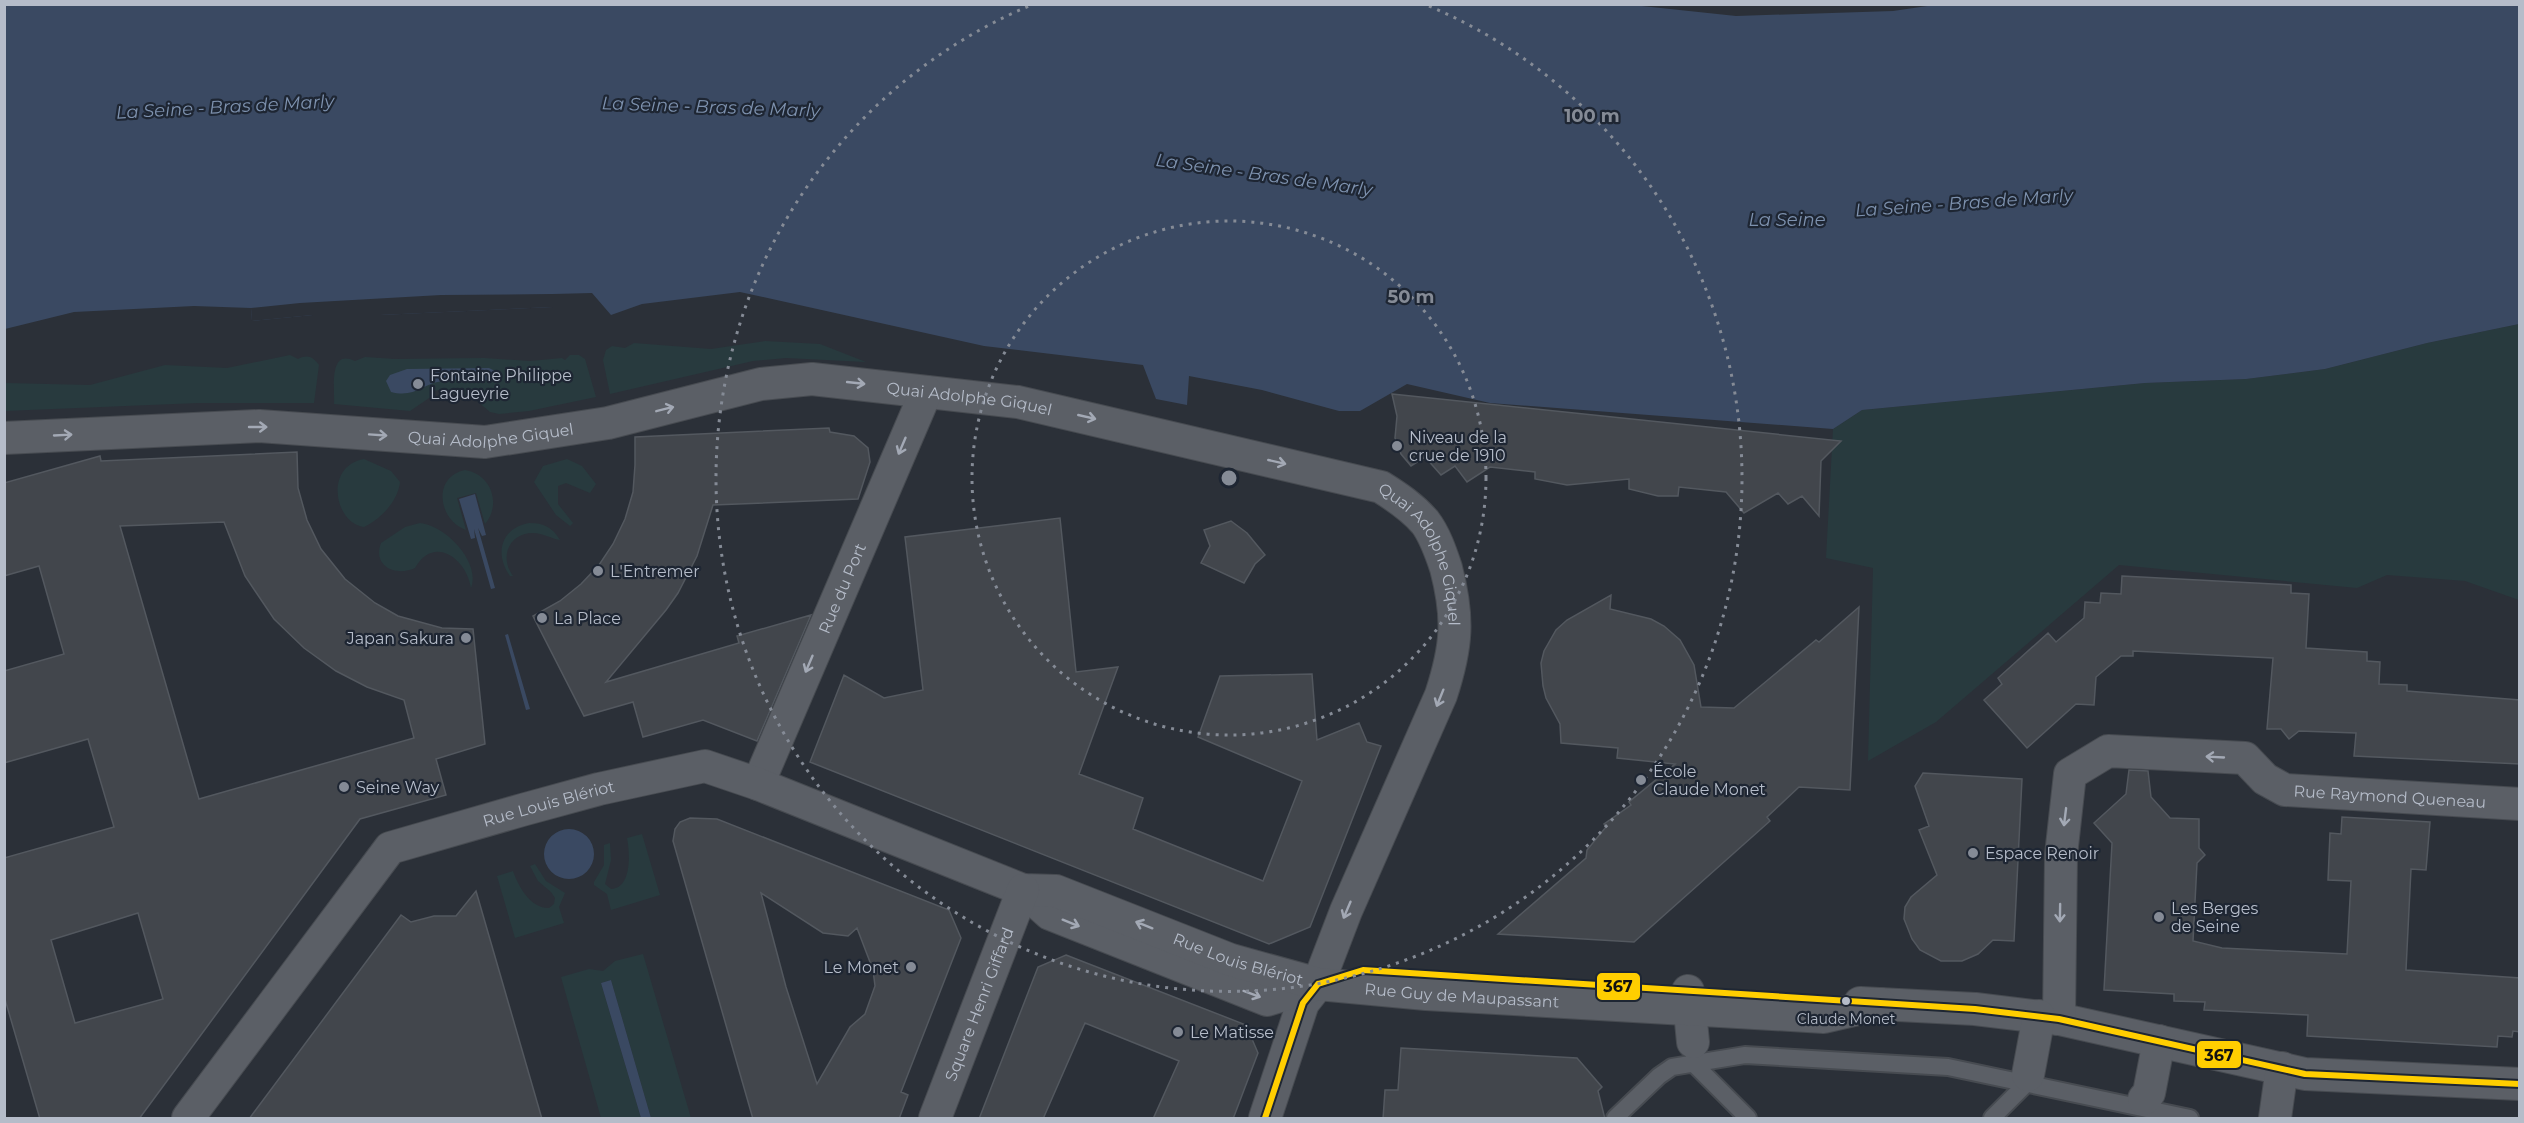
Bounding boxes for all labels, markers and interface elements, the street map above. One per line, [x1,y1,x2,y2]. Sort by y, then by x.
water label: La Seine - Bras de Marly [115,90,336,124]
water label: La Seine - Bras de Marly [601,92,822,122]
text: 100 m [1564,105,1620,127]
water label: La Seine - Bras de Marly [1154,149,1375,201]
water label: La Seine - Bras de Marly [1854,184,2075,222]
water label: La Seine [1748,209,1826,231]
text: 50 m [1388,286,1434,308]
place label: Fontaine Philippe Lagueyrie [430,366,572,403]
marker: Fontaine Philippe Lagueyrie [411,377,425,391]
one-way arrow [846,378,866,389]
street label: Quai Adolphe Giquel [886,378,1054,420]
one-way arrow [655,402,674,414]
one-way arrow [1077,412,1096,424]
street label: Quai Adolphe Giquel [407,419,575,452]
one-way arrow [247,421,267,433]
place label: Niveau de la crue de 1910 [1409,428,1507,465]
one-way arrow [368,429,388,440]
one-way arrow [52,430,72,441]
one-way arrow [896,437,907,455]
marker: Niveau de la crue de 1910 [1390,439,1404,453]
one-way arrow [1267,456,1286,468]
centre of rings [1219,468,1239,488]
street label: Quai Adolphe Giquel [1375,479,1464,626]
street label: Rue du Port [815,540,870,637]
place label: L'Entremer [610,562,700,581]
marker: L'Entremer [591,564,605,578]
place label: La Place [554,609,621,628]
marker: La Place [535,611,549,625]
place label: Japan Sakura [346,629,454,648]
marker: Japan Sakura [459,631,473,645]
one-way arrow [803,654,814,673]
one-way arrow [1434,688,1445,707]
one-way arrow [2206,751,2226,762]
place label: École Claude Monet [1653,762,1766,799]
marker: École Claude Monet [1634,773,1648,787]
street label: Rue Louis Blériot [481,777,617,831]
place label: Seine Way [356,778,440,797]
marker: Seine Way [337,780,351,794]
street label: Rue Raymond Queneau [2293,782,2487,812]
one-way arrow [2059,806,2070,826]
place label: Espace Renoir [1985,844,2099,863]
marker: Espace Renoir [1966,846,1980,860]
place label: Les Berges de Seine [2171,899,2259,936]
one-way arrow [1341,900,1352,918]
one-way arrow [2054,903,2066,923]
marker: Les Berges de Seine [2152,910,2166,924]
one-way arrow [1061,918,1079,929]
one-way arrow [1135,919,1153,930]
street label: Square Henri Giffard [941,925,1018,1084]
street label: Rue Louis Blériot [1170,929,1306,990]
place label: Le Monet [824,958,899,977]
marker: Le Monet [904,960,918,974]
line badge: 367 [1596,972,1641,1001]
text: 367 [1602,977,1633,996]
street label: Rue Guy de Maupassant [1364,979,1560,1012]
one-way arrow [1242,990,1261,1001]
marker: Claude Monet [1840,995,1852,1007]
place label: Claude Monet [1797,1010,1896,1028]
place label: Le Matisse [1190,1023,1274,1042]
marker: Le Matisse [1171,1025,1185,1039]
line badge: 367 [2196,1040,2242,1069]
text: 367 [2203,1046,2234,1065]

